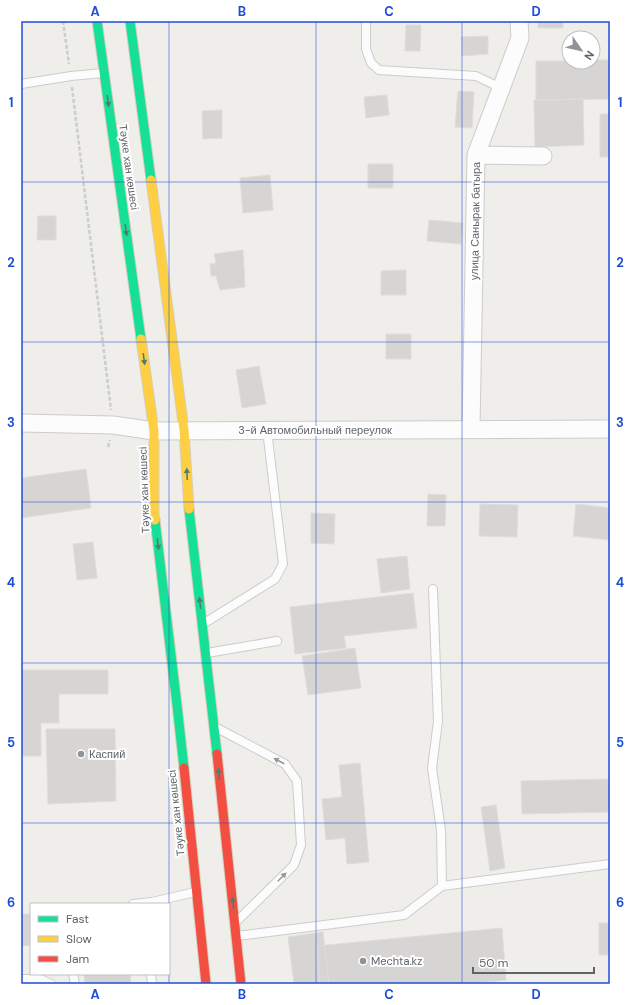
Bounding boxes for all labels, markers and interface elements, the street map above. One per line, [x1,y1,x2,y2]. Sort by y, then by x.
text: A [90,3,100,20]
text: B [238,3,246,20]
text: C [384,3,394,20]
text: D [531,3,541,20]
north arrow [561,30,601,70]
text: N [581,48,597,63]
text: 1 [9,94,13,111]
text: 1 [618,94,622,111]
one-way arrow [105,95,111,107]
street label: Тәуке хан көшесі [116,123,142,211]
street label: улица Санырак батыра [467,161,483,280]
one-way arrow [123,224,129,236]
text: 2 [7,254,15,271]
text: 2 [616,254,624,271]
one-way arrow [141,353,147,365]
text: 3 [7,414,15,431]
text: 3 [616,414,624,431]
street label: 3-й Автомобильный переулок [238,423,392,437]
street label: Тәуке хан көшесі [135,446,153,534]
one-way arrow [183,468,190,480]
one-way arrow [155,538,161,550]
text: 4 [7,574,15,591]
text: 4 [616,574,624,591]
one-way arrow [197,597,203,609]
text: 5 [7,734,15,751]
text: 5 [616,734,624,751]
place label: Каспий [89,747,125,761]
marker: Каспий [76,749,86,759]
one-way arrow [273,757,284,764]
one-way arrow [216,768,222,780]
street label: Тәуке хан көшесі [165,769,187,857]
one-way arrow [277,872,287,882]
text: 6 [7,894,15,911]
text: 6 [616,894,624,911]
one-way arrow [229,897,236,909]
legend [30,903,170,975]
text: Fast [66,911,89,927]
text: Slow [66,931,92,947]
scale bar [473,949,594,975]
text: Jam [66,951,89,967]
place label: Mechta.kz [371,954,422,968]
text: 50 m [479,955,508,971]
marker: Mechta.kz [358,956,368,966]
text: A [90,986,100,1003]
text: B [238,986,246,1003]
text: C [384,986,394,1003]
text: D [531,986,541,1003]

